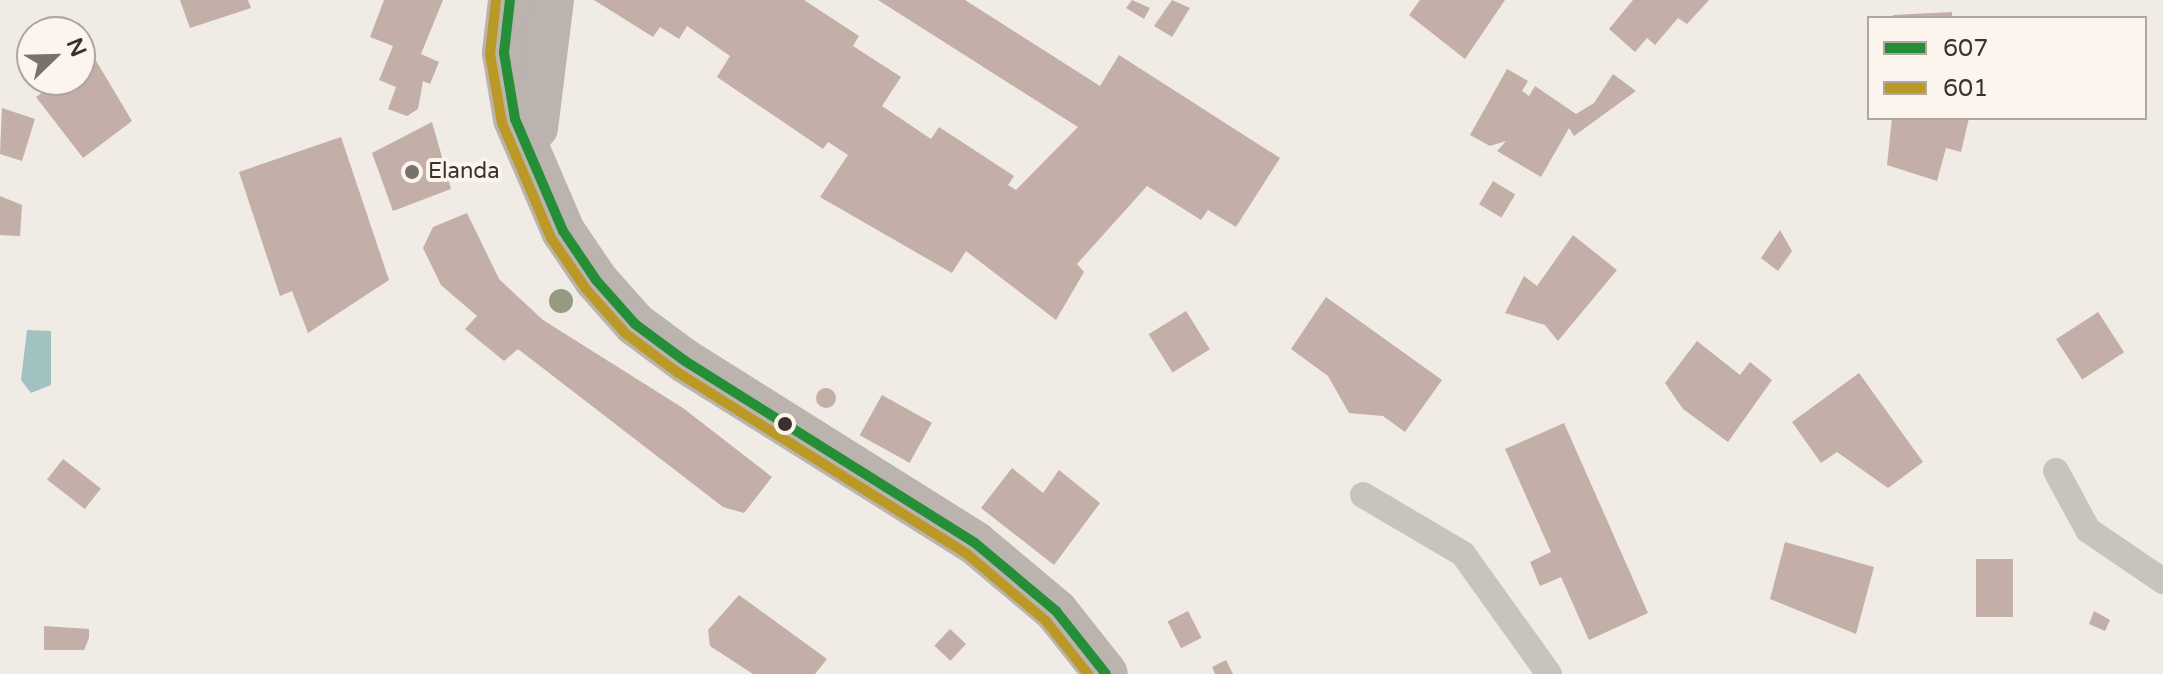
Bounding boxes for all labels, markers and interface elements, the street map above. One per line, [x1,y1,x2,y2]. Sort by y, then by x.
north arrow [16,16,96,96]
legend [1867,16,2147,120]
text: N [61,34,92,61]
text: 607 [1943,34,1988,63]
text: 601 [1943,74,1988,103]
place label: Elanda [428,159,500,185]
marker: Elanda [403,163,421,181]
unlabelled marker [777,416,793,432]

